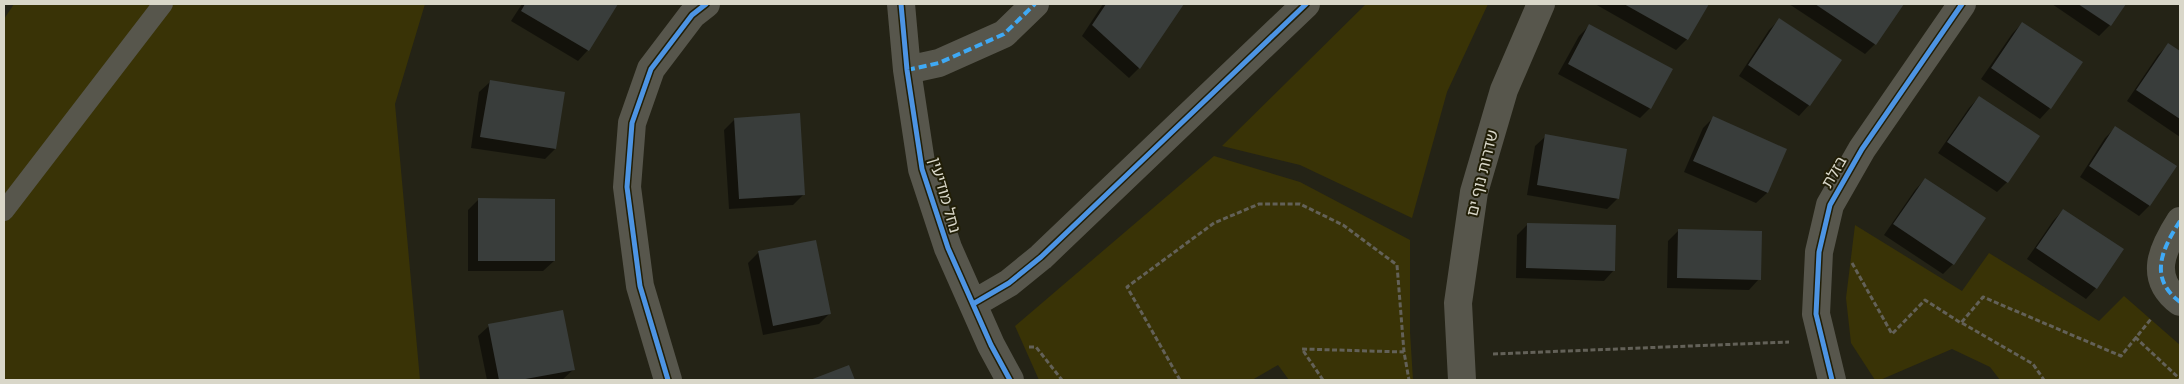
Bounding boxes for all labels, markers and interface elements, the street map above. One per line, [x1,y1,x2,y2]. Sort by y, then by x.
street label: שדרות נוף ים [1462,128,1502,218]
street label: בזלת [1817,153,1851,191]
street label: נחל מודיעין [925,155,965,235]

